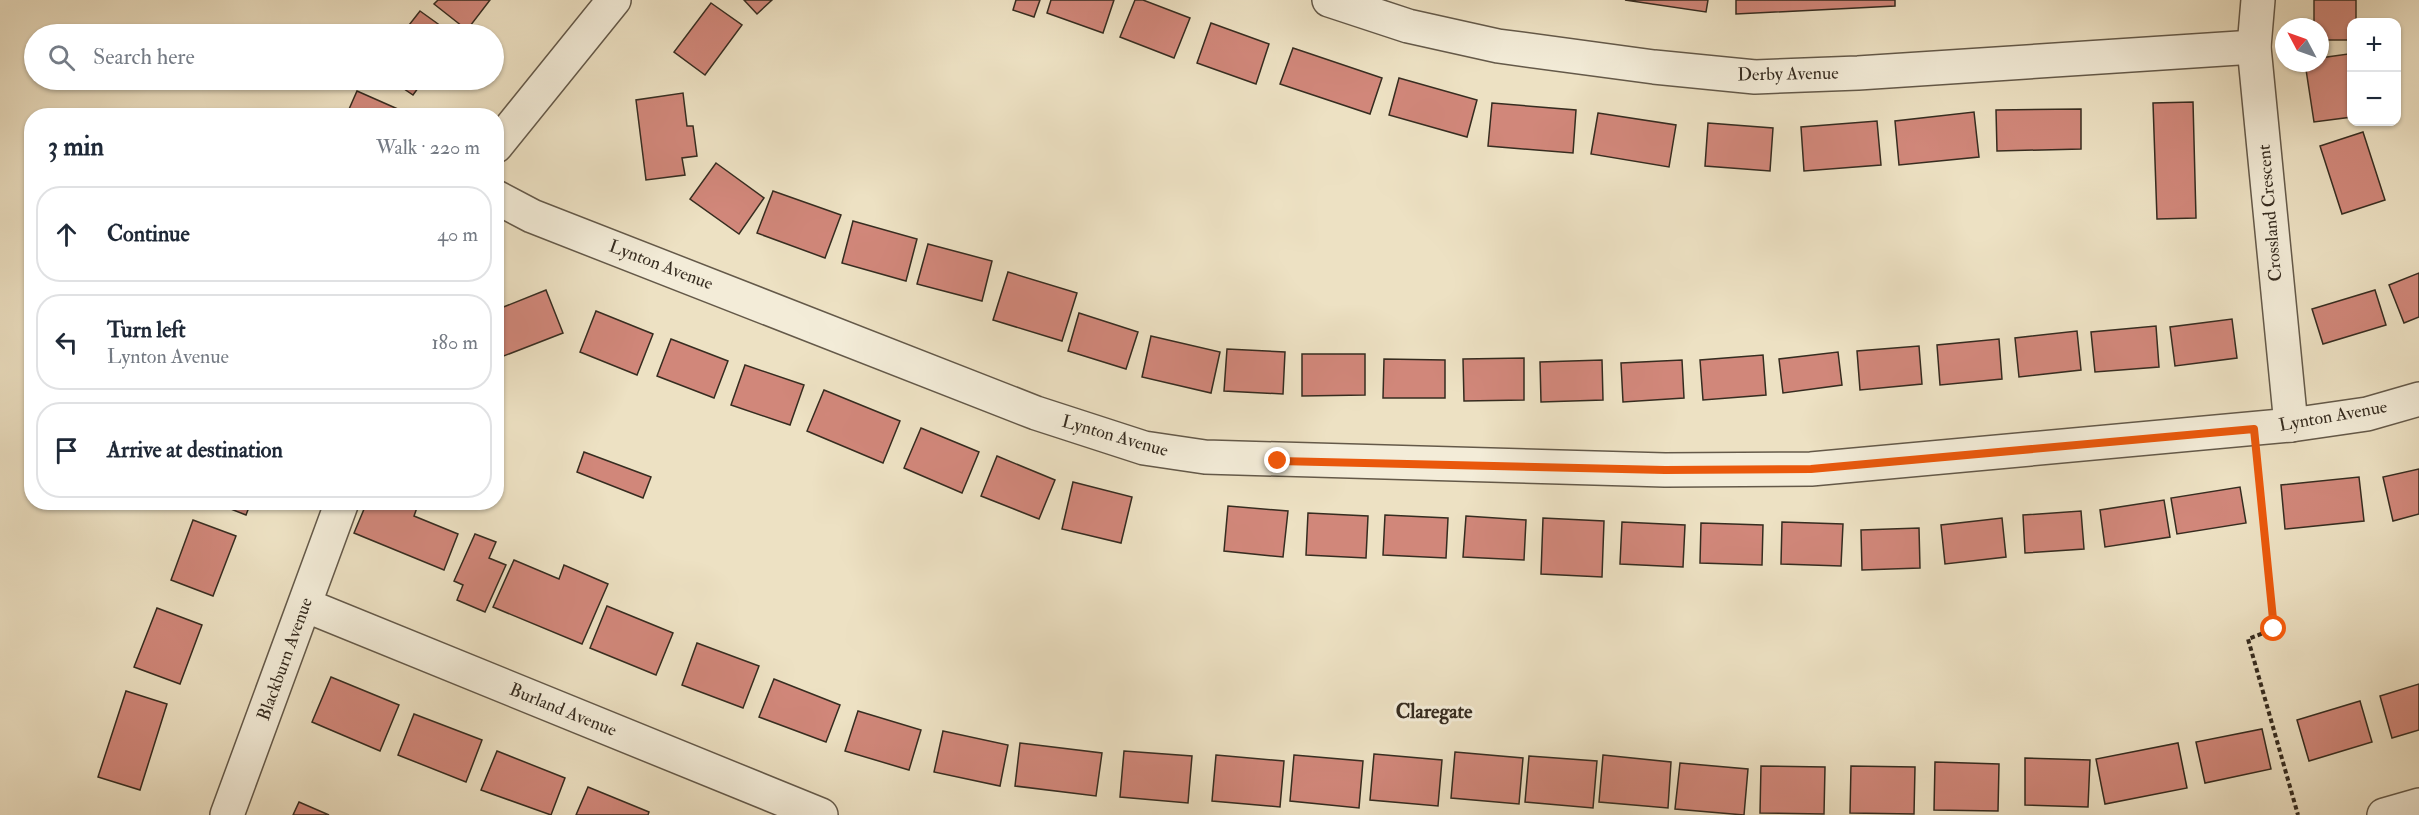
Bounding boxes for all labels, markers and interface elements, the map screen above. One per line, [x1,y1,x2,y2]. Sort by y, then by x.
north arrow [2275,18,2329,72]
map controls [2347,18,2401,126]
button: + [2347,18,2401,72]
search box [24,24,504,90]
icon: search [45,41,78,74]
text: Search here [93,43,195,71]
street label: Derby Avenue [1737,62,1839,86]
button: − [2347,72,2401,126]
text: 3 min [48,131,104,163]
text: Walk · 220 m [376,135,480,160]
street label: Crossland Crescent [2253,143,2287,283]
icon: ahead [50,218,83,251]
text: Continue [107,220,190,248]
text: 40 m [437,222,478,247]
street label: Lynton Avenue [606,235,717,296]
text: Turn left [107,316,186,344]
icon: left [50,326,83,359]
text: 180 m [431,330,478,355]
text: Lynton Avenue [107,344,229,369]
street label: Lynton Avenue [2277,395,2389,437]
street label: Lynton Avenue [1059,410,1171,462]
icon: arrive [50,434,83,467]
text: Arrive at destination [107,436,283,464]
route end [1264,447,1290,473]
street label: Blackburn Avenue [252,594,318,724]
route start [2260,615,2286,641]
street label: Burland Avenue [506,678,620,742]
district label: Claregate [1396,699,1473,725]

